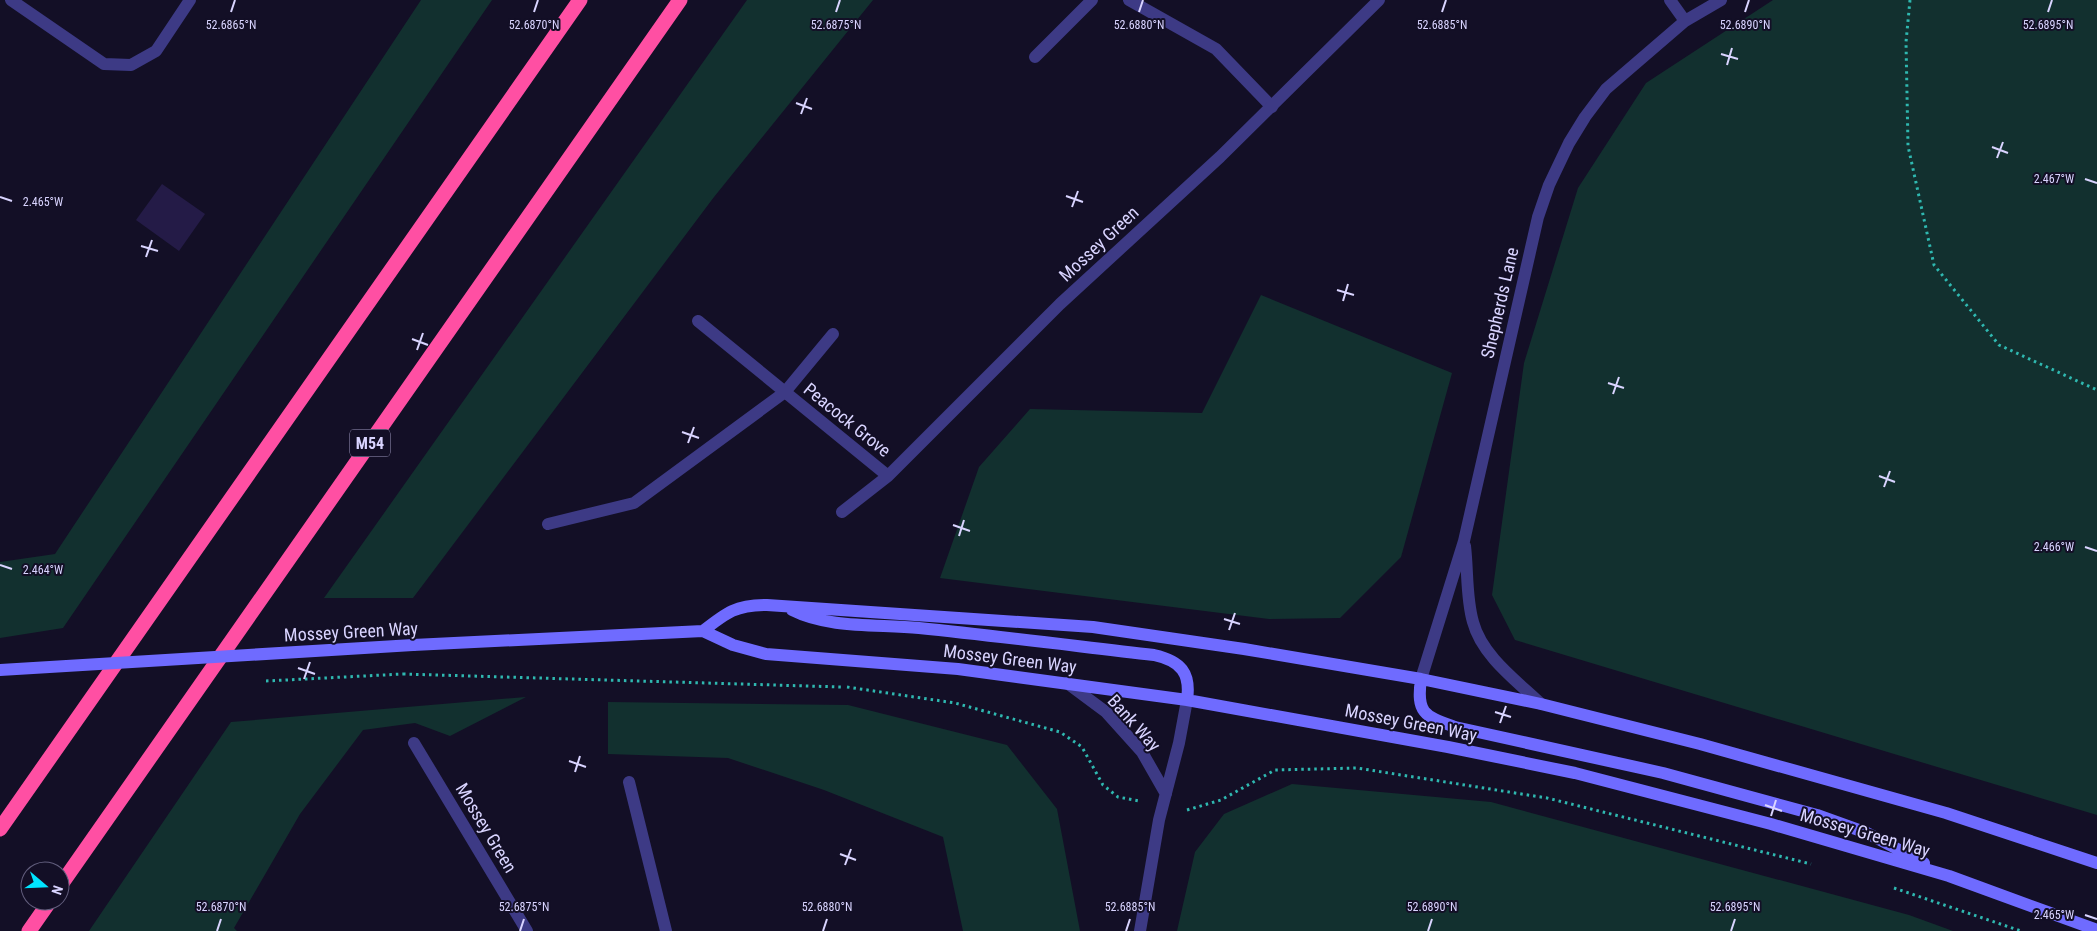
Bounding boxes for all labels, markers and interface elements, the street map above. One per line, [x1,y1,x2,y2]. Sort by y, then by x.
text: 52.6865°N [206,18,256,32]
text: 52.6870°N [509,18,559,32]
text: 52.6875°N [811,18,861,32]
text: 52.6880°N [1114,18,1164,32]
text: 52.6885°N [1417,18,1467,32]
text: 52.6890°N [1720,18,1770,32]
text: 52.6895°N [2023,18,2073,32]
text: 2.467°W [2034,172,2074,186]
text: 2.465°W [23,195,63,209]
street label: Mossey Green [1055,202,1143,286]
street label: Shepherds Lane [1477,245,1522,360]
street label: Peacock Grove [800,378,895,461]
road number: M54 [350,429,390,456]
text: 2.466°W [2034,540,2074,554]
text: 2.464°W [23,563,63,577]
street label: Mossey Green Way [283,617,419,645]
street label: Mossey Green Way [942,640,1078,677]
street label: Bank Way [1104,690,1166,756]
street label: Mossey Green Way [1343,699,1479,746]
street label: Mossey Green [452,779,521,876]
street label: Mossey Green Way [1798,804,1933,861]
north arrow [20,861,70,911]
text: N [48,884,66,897]
text: 52.6870°N [196,900,246,914]
text: 52.6875°N [499,900,549,914]
text: 52.6880°N [802,900,852,914]
text: 52.6885°N [1105,900,1155,914]
text: 52.6890°N [1407,900,1457,914]
text: 52.6895°N [1710,900,1760,914]
text: 2.465°W [2034,908,2074,922]

